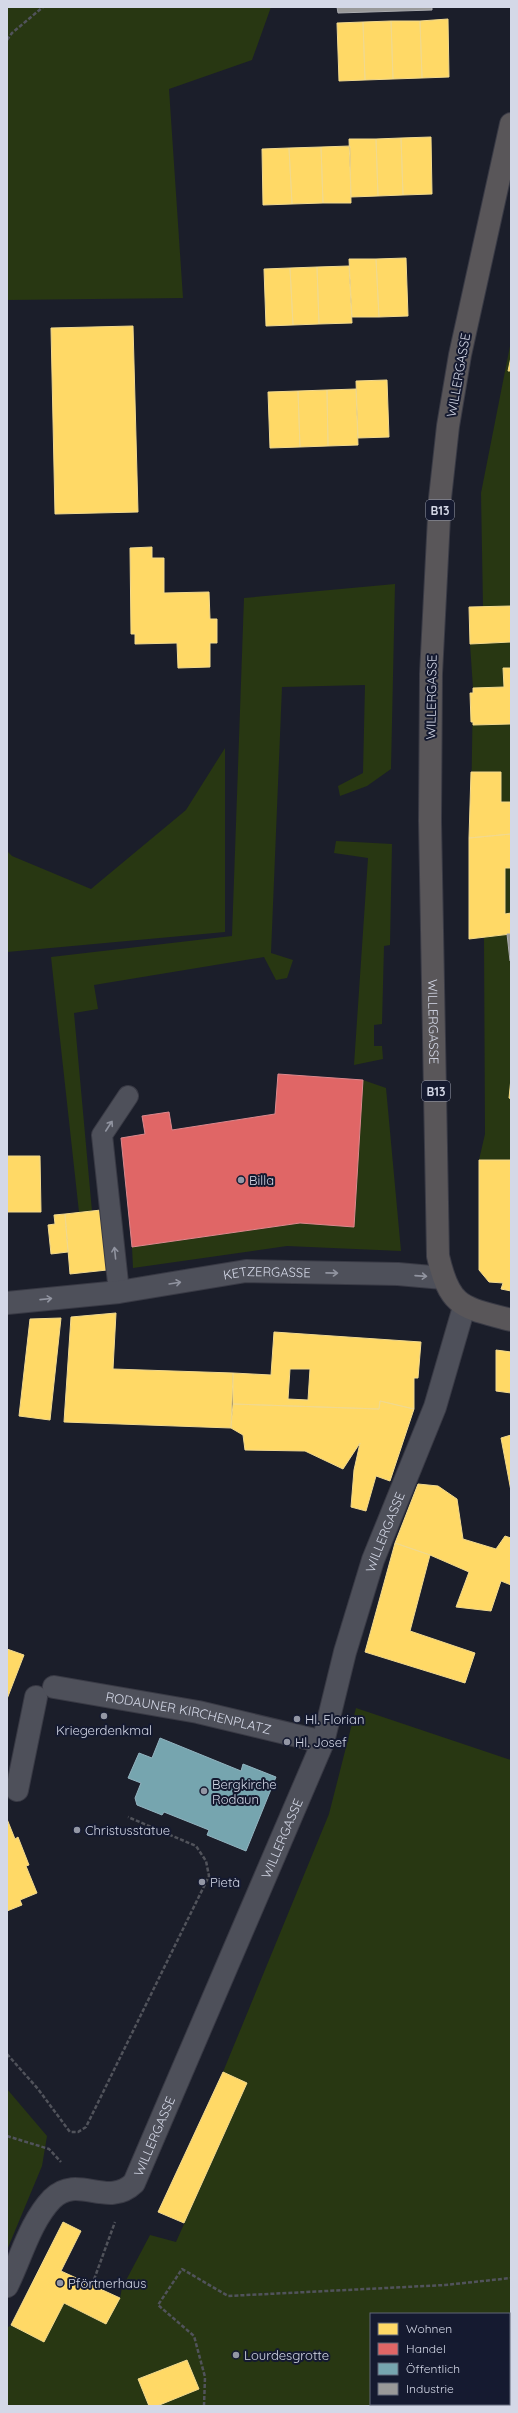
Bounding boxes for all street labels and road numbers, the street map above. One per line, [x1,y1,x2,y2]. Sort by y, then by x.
street label: WILLERGASSE [443,332,473,418]
road number: B13 [426,500,454,520]
street label: WILLERGASSE [422,654,440,740]
street label: WILLERGASSE [425,979,442,1064]
road number: B13 [422,1081,450,1101]
street label: KETZERGASSE [222,1263,311,1283]
street label: WILLERGASSE [362,1489,408,1574]
street label: RODAUNER KIRCHENPLATZ [105,1688,273,1737]
street label: WILLERGASSE [258,1796,306,1881]
street label: WILLERGASSE [130,2094,178,2178]

